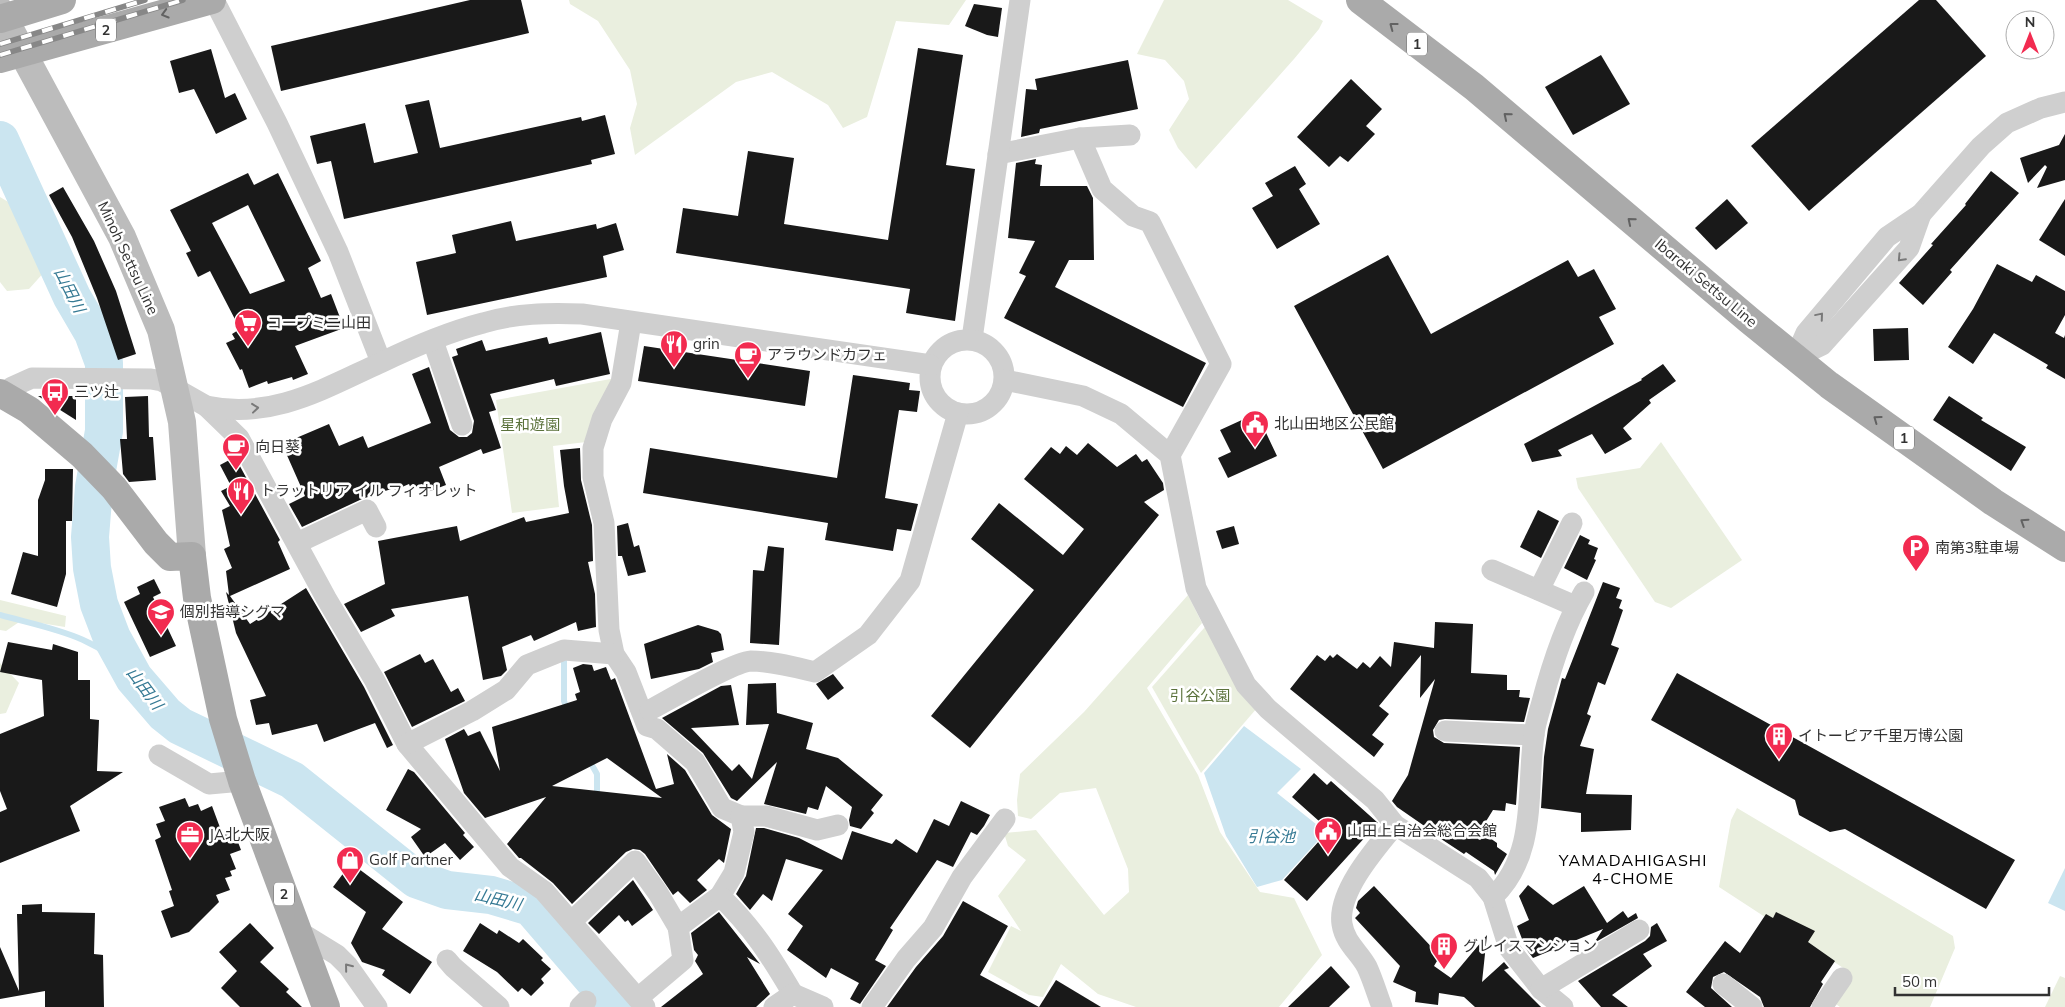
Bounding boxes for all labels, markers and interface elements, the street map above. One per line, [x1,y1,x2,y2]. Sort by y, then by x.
one-way arrow [162,8,170,18]
north arrow [2005,10,2055,60]
text: N [2025,13,2035,31]
road number: 2 [96,18,116,42]
one-way arrow [1390,23,1399,31]
road number: 1 [1407,33,1427,56]
one-way arrow [1504,112,1513,121]
street label: Minoh Settsu Line [94,198,163,318]
one-way arrow [1628,217,1637,226]
street label: Ibaraki Settsu Line [1651,234,1761,331]
one-way arrow [1897,252,1906,261]
water label: 山田川 [50,264,91,318]
supermarket icon: コープミニ山田 [233,308,263,347]
place label: コープミニ山田 [267,313,371,332]
one-way arrow [1814,313,1823,322]
restaurant icon: grin [659,329,689,368]
place label: grin [693,334,720,353]
cafe icon: アラウンドカフェ [733,340,763,379]
place label: アラウンドカフェ [767,345,887,364]
bus stop icon: 三ツ辻 [40,377,70,416]
place label: 三ツ辻 [74,382,119,401]
one-way arrow [251,403,259,414]
public building icon: 北山田地区公民館 [1240,409,1270,448]
place label: 北山田地区公民館 [1274,414,1394,433]
park label: 星和遊園 [500,415,560,434]
one-way arrow [1873,416,1882,425]
road number: 1 [1894,426,1914,449]
cafe icon: 向日葵 [221,432,251,471]
place label: 向日葵 [255,437,300,456]
restaurant icon: トラットリア イル フィオレット [226,476,256,515]
place label: トラットリア イル フィオレット [260,481,478,500]
one-way arrow [2020,519,2030,528]
parking icon: 南第3駐車場 [1901,533,1931,572]
place label: 南第3駐車場 [1935,538,2019,557]
school or university icon: 個別指導シグマ [146,597,176,636]
place label: 個別指導シグマ [180,602,285,621]
water label: 山田川 [123,663,169,715]
park label: 引谷公園 [1170,686,1230,705]
building icon: イトーピア千里万博公園 [1764,721,1794,760]
place label: イトーピア千里万博公園 [1798,726,1963,745]
public building icon: 山田上自治会総合会館 [1313,816,1343,855]
office icon: JA北大阪 [175,820,205,859]
place label: 山田上自治会総合会館 [1347,821,1497,840]
place label: JA北大阪 [209,825,270,844]
water label: 引谷池 [1247,826,1297,846]
shop icon: Golf Partner [335,845,365,884]
place label: Golf Partner [369,850,454,869]
district label: YAMADAHIGASHI 4-CHOME [1558,850,1707,888]
road number: 2 [274,882,294,906]
water label: 山田川 [472,884,526,915]
building icon: グレイスマンション [1429,931,1459,970]
place label: グレイスマンション [1463,936,1597,955]
one-way arrow [345,964,354,973]
scale bar [1895,964,2049,996]
text: 50 m [1902,972,1937,991]

